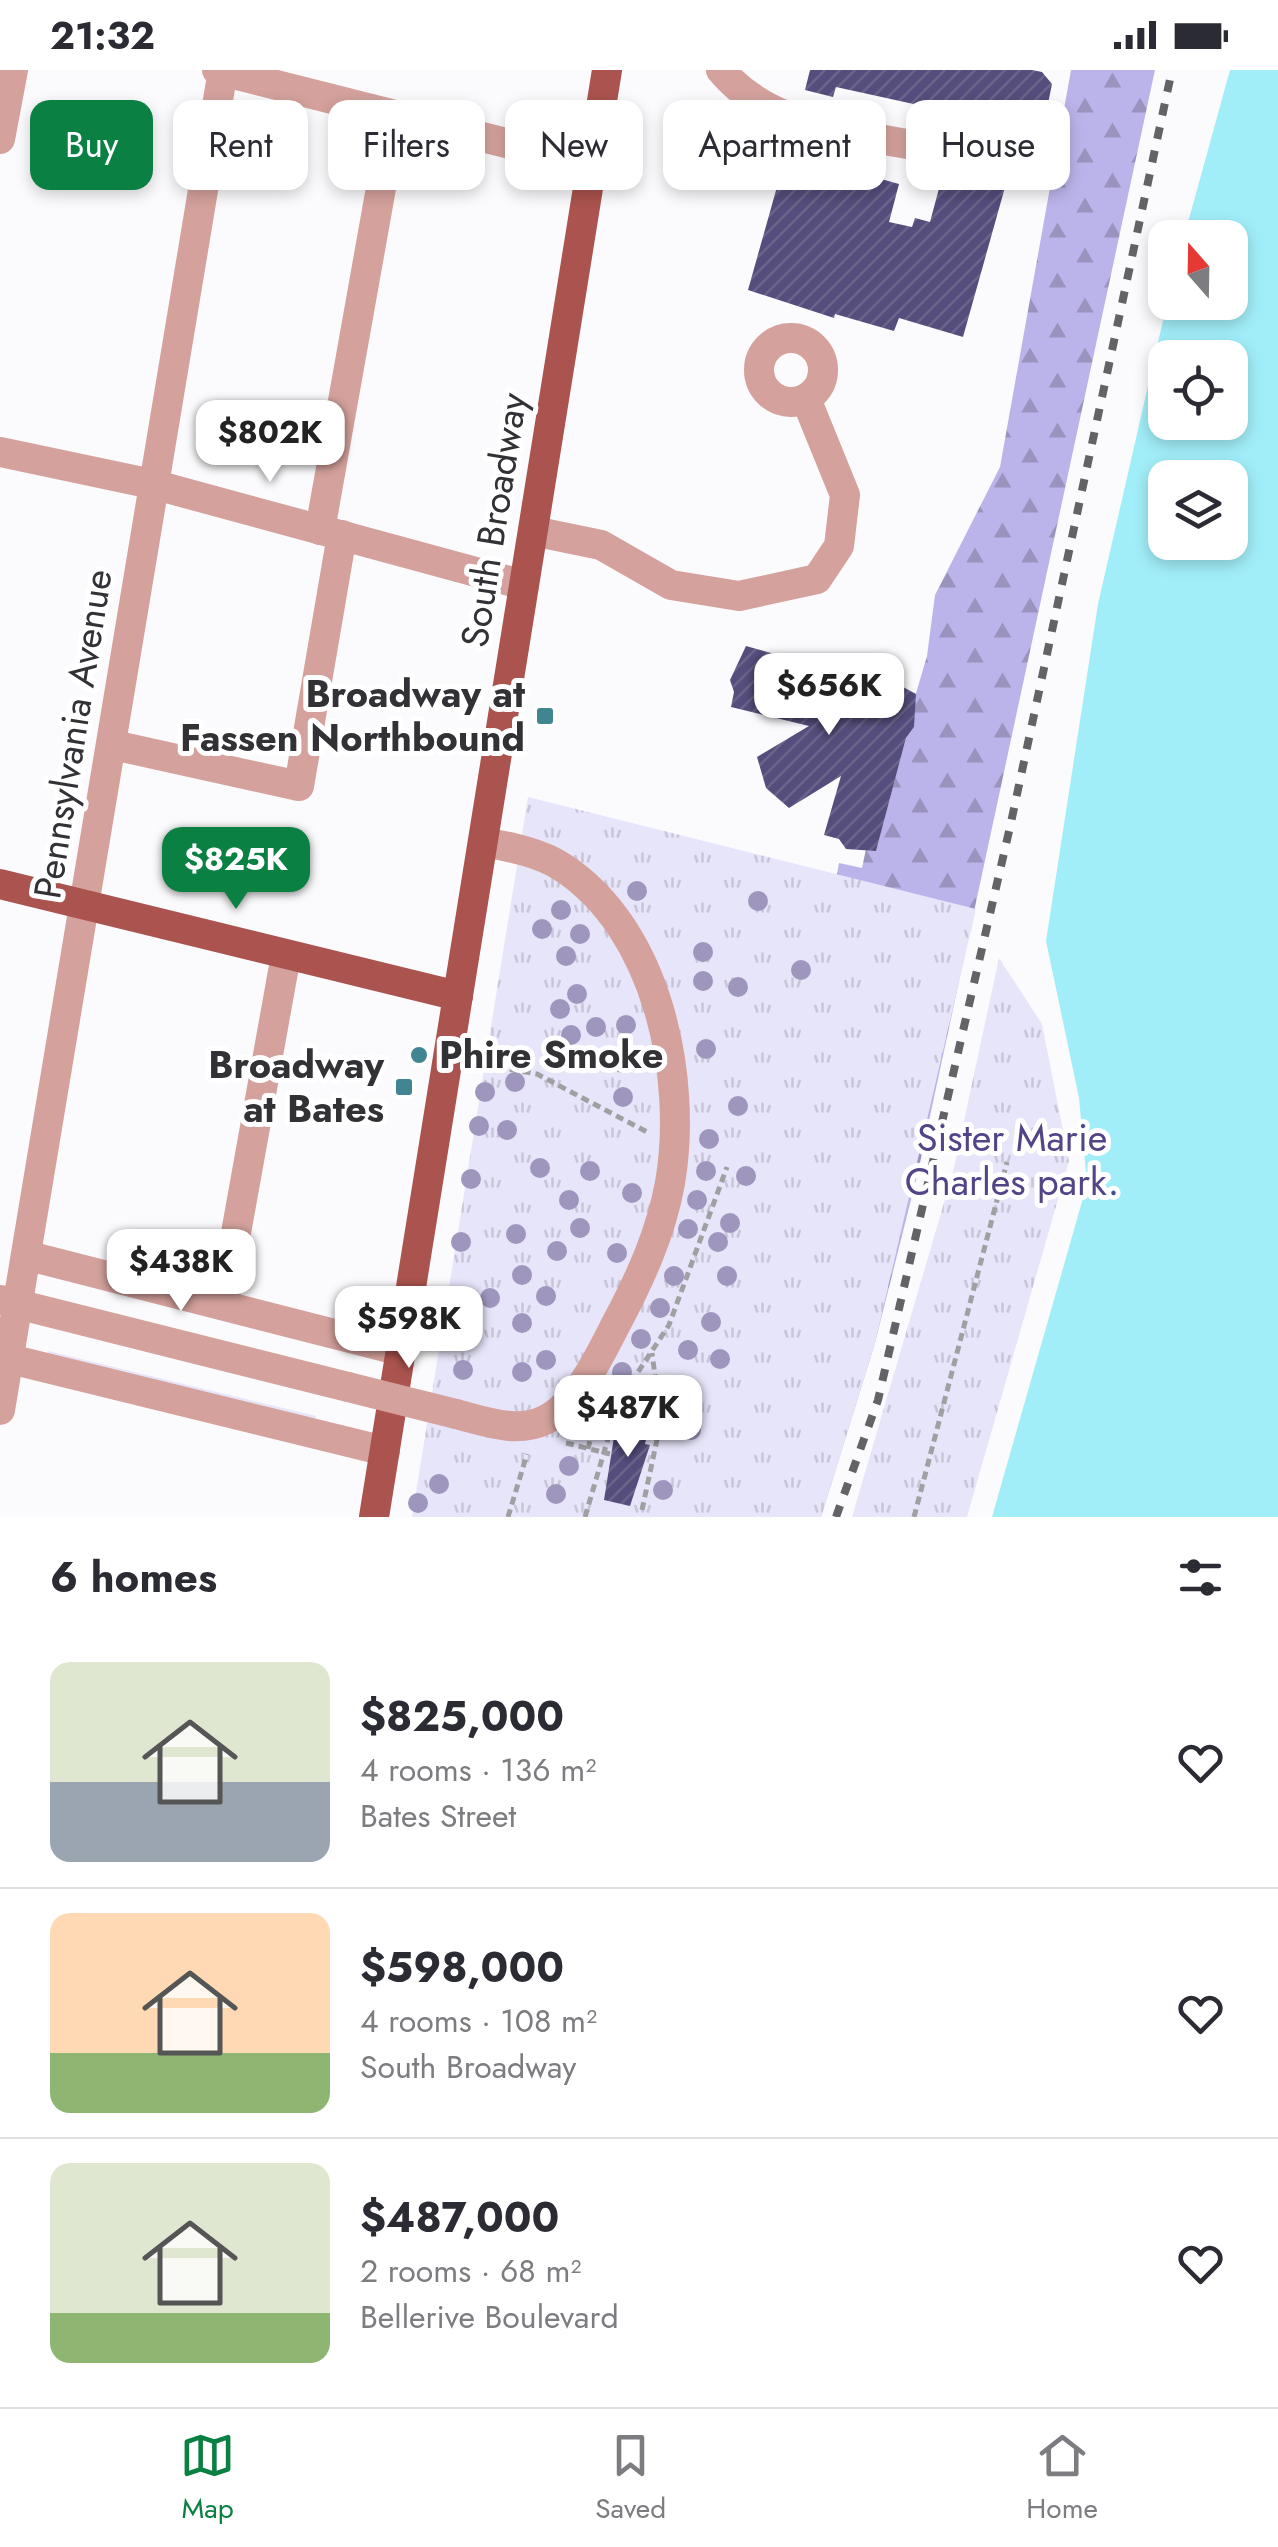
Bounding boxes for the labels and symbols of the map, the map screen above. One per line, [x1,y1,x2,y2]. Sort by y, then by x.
north arrow [1148,220,1248,320]
street label: South Broadway [446,388,541,651]
pin: $802K [200,400,340,485]
street label: Pennsylvania Avenue [19,565,126,902]
pin: $656K [759,653,899,738]
place label: Broadway at Fassen Northbound [180,666,525,765]
marker: Broadway at Fassen Northbound [534,705,556,727]
pin: $825K [166,827,306,912]
place label: Phire Smoke [439,1027,663,1082]
place label: Broadway at Bates [208,1037,385,1136]
marker: Phire Smoke [408,1044,430,1066]
marker: Broadway at Bates [393,1076,415,1098]
park label: Sister Marie Charles park. [905,1110,1119,1209]
pin: $438K [111,1229,251,1314]
pin: $598K [339,1286,479,1371]
pin: $487K [558,1375,698,1460]

